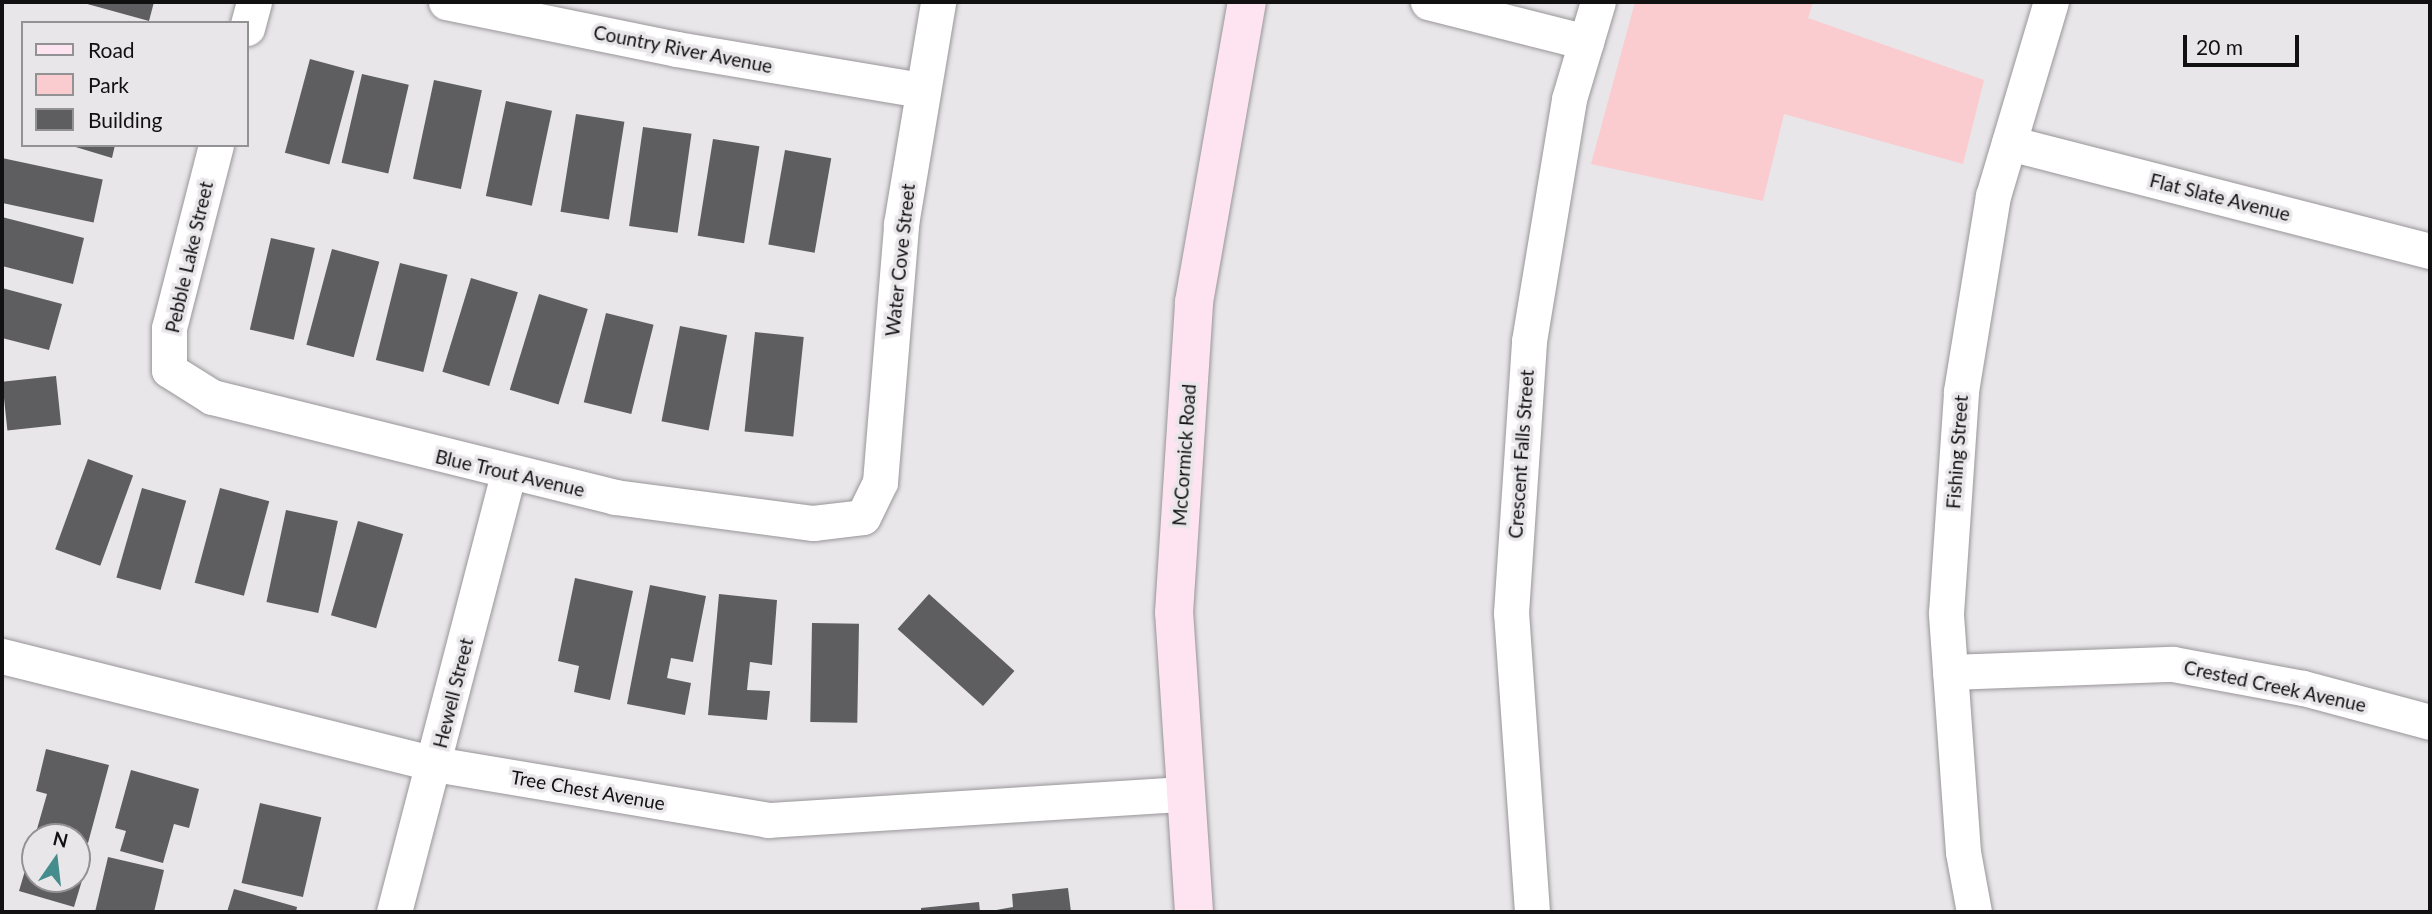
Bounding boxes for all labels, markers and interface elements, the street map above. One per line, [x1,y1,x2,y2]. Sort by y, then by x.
street label: Country River Avenue [591,20,775,78]
legend [21,21,248,147]
scale bar [2187,21,2302,65]
text: 20 m [2196,34,2243,59]
text: Road [88,37,135,62]
text: Park [88,72,129,97]
text: Building [88,107,163,132]
street label: Flat Slate Avenue [2147,168,2293,226]
street label: Pebble Lake Street [160,179,218,335]
street label: Water Cove Street [881,182,919,338]
street label: Crescent Falls Street [1504,369,1538,539]
street label: McCormick Road [1168,383,1200,527]
street label: Fishing Street [1942,394,1972,510]
street label: Blue Trout Avenue [433,445,587,501]
street label: Hewell Street [428,636,478,750]
street label: Crested Creek Avenue [2181,655,2369,717]
street label: Tree Chest Avenue [509,765,667,815]
north arrow [21,823,91,893]
text: N [51,826,71,852]

